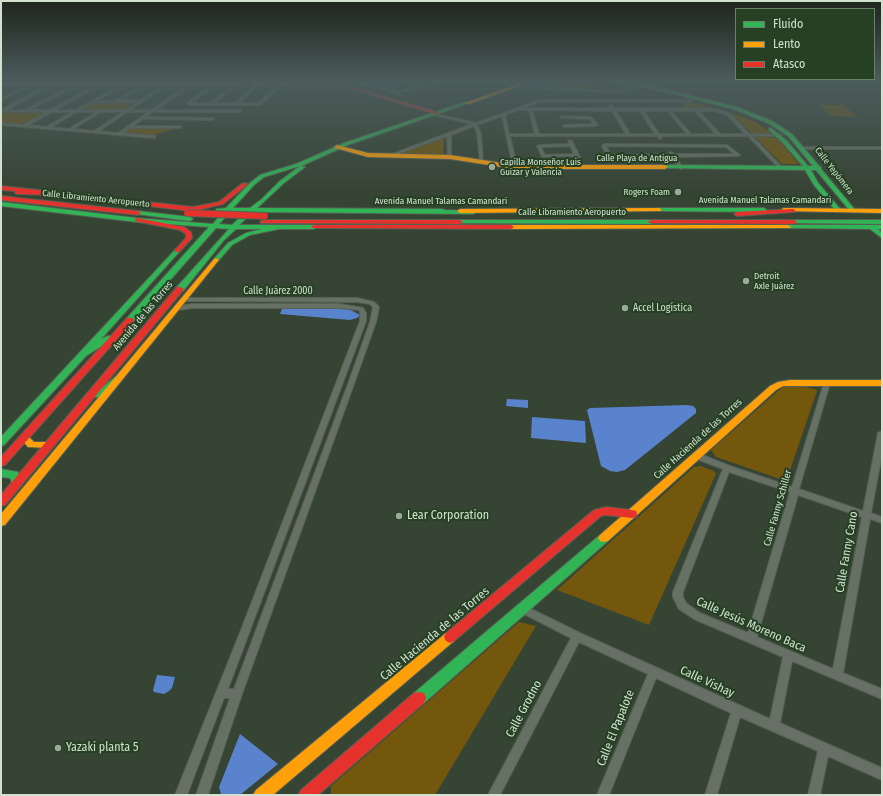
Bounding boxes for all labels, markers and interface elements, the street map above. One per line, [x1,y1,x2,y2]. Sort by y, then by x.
legend [735,8,875,80]
text: Fluido [773,17,803,31]
text: Lento [773,37,800,51]
text: Atasco [773,57,805,71]
street label: Calle Yepómera [812,145,856,197]
street label: Calle Playa de Antigua [596,153,678,163]
place label: Capilla Monseñor Luis Guizar y Valencia [500,157,581,178]
marker: Capilla Monseñor Luis Guizar y Valencia [487,162,497,172]
place label: Rogers Foam [623,187,670,197]
marker: Rogers Foam [673,187,683,197]
street label: Calle Libramiento Aeropuerto [42,188,150,210]
street label: Avenida Manuel Talamas Camandari [699,195,831,205]
street label: Avenida Manuel Talamas Camandari [375,196,507,206]
street label: Calle Libramiento Aeropuerto [518,207,626,217]
place label: Detroit Axle Juárez [754,271,794,292]
marker: Detroit Axle Juárez [741,276,751,286]
street label: Avenida de las Torres [110,279,176,353]
street label: Calle Juárez 2000 [243,285,313,297]
place label: Accel Logística [633,302,692,314]
marker: Accel Logística [620,303,630,313]
street label: Calle Hacienda de las Torres [651,396,745,482]
street label: Calle Fanny Schiller [761,468,795,548]
place label: Lear Corporation [407,509,489,523]
street label: Calle Fanny Cano [833,510,861,594]
marker: Lear Corporation [394,511,404,521]
street label: Calle Hacienda de las Torres [378,584,492,684]
street label: Calle Jesús Moreno Baca [694,594,808,656]
street label: Calle Vishay [677,663,737,701]
street label: Calle Grodno [503,678,545,740]
street label: Calle El Papalote [594,688,638,768]
place label: Yazaki planta 5 [66,741,139,755]
marker: Yazaki planta 5 [53,743,63,753]

